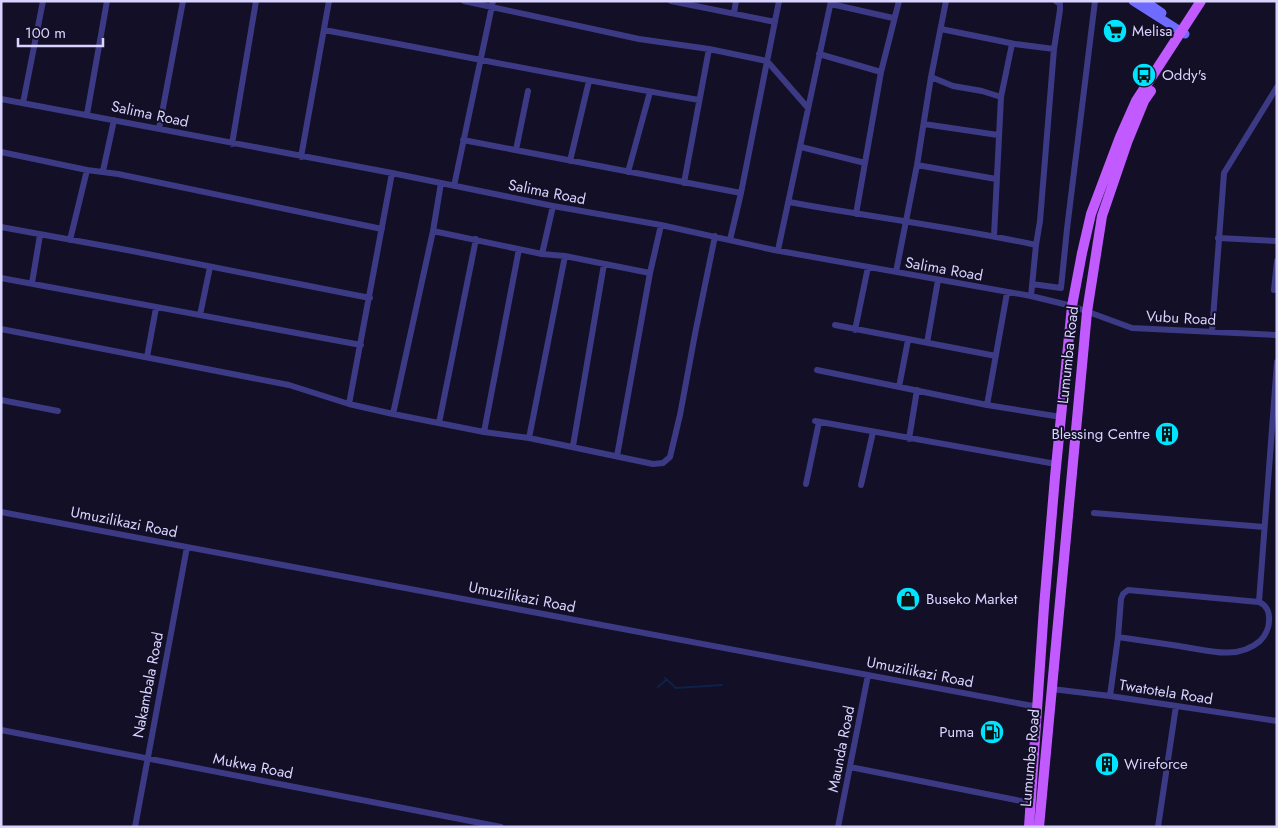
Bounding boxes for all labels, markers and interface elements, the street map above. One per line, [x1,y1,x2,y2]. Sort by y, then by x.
scale bar [18,15,102,47]
supermarket icon: Melisa [1102,18,1128,44]
place label: Melisa [1132,20,1173,42]
text: 100 m [25,22,66,44]
bus stop icon: Oddy's [1131,62,1157,88]
place label: Oddy's [1162,64,1206,86]
street label: Salima Road [109,95,191,133]
street label: Salima Road [506,174,588,210]
street label: Salima Road [903,251,985,287]
street label: Lumumba Road [1052,305,1084,405]
street label: Vubu Road [1145,305,1217,331]
building icon: Blessing Centre [1154,421,1180,447]
place label: Blessing Centre [1051,423,1150,445]
street label: Umuzilikazi Road [69,501,179,543]
street label: Umuzilikazi Road [467,576,577,618]
shop icon: Buseko Market [895,586,921,612]
place label: Buseko Market [926,588,1018,610]
street label: Nakambala Road [127,630,169,740]
street label: Umuzilikazi Road [865,651,975,693]
street label: Twatotela Road [1118,674,1214,710]
street label: Maunda Road [822,704,860,794]
street label: Lumumba Road [1015,708,1045,808]
fuel station icon: Puma [979,719,1005,745]
place label: Puma [939,721,974,743]
street label: Mukwa Road [211,747,295,785]
building icon: Wireforce [1094,751,1120,777]
place label: Wireforce [1124,753,1188,775]

